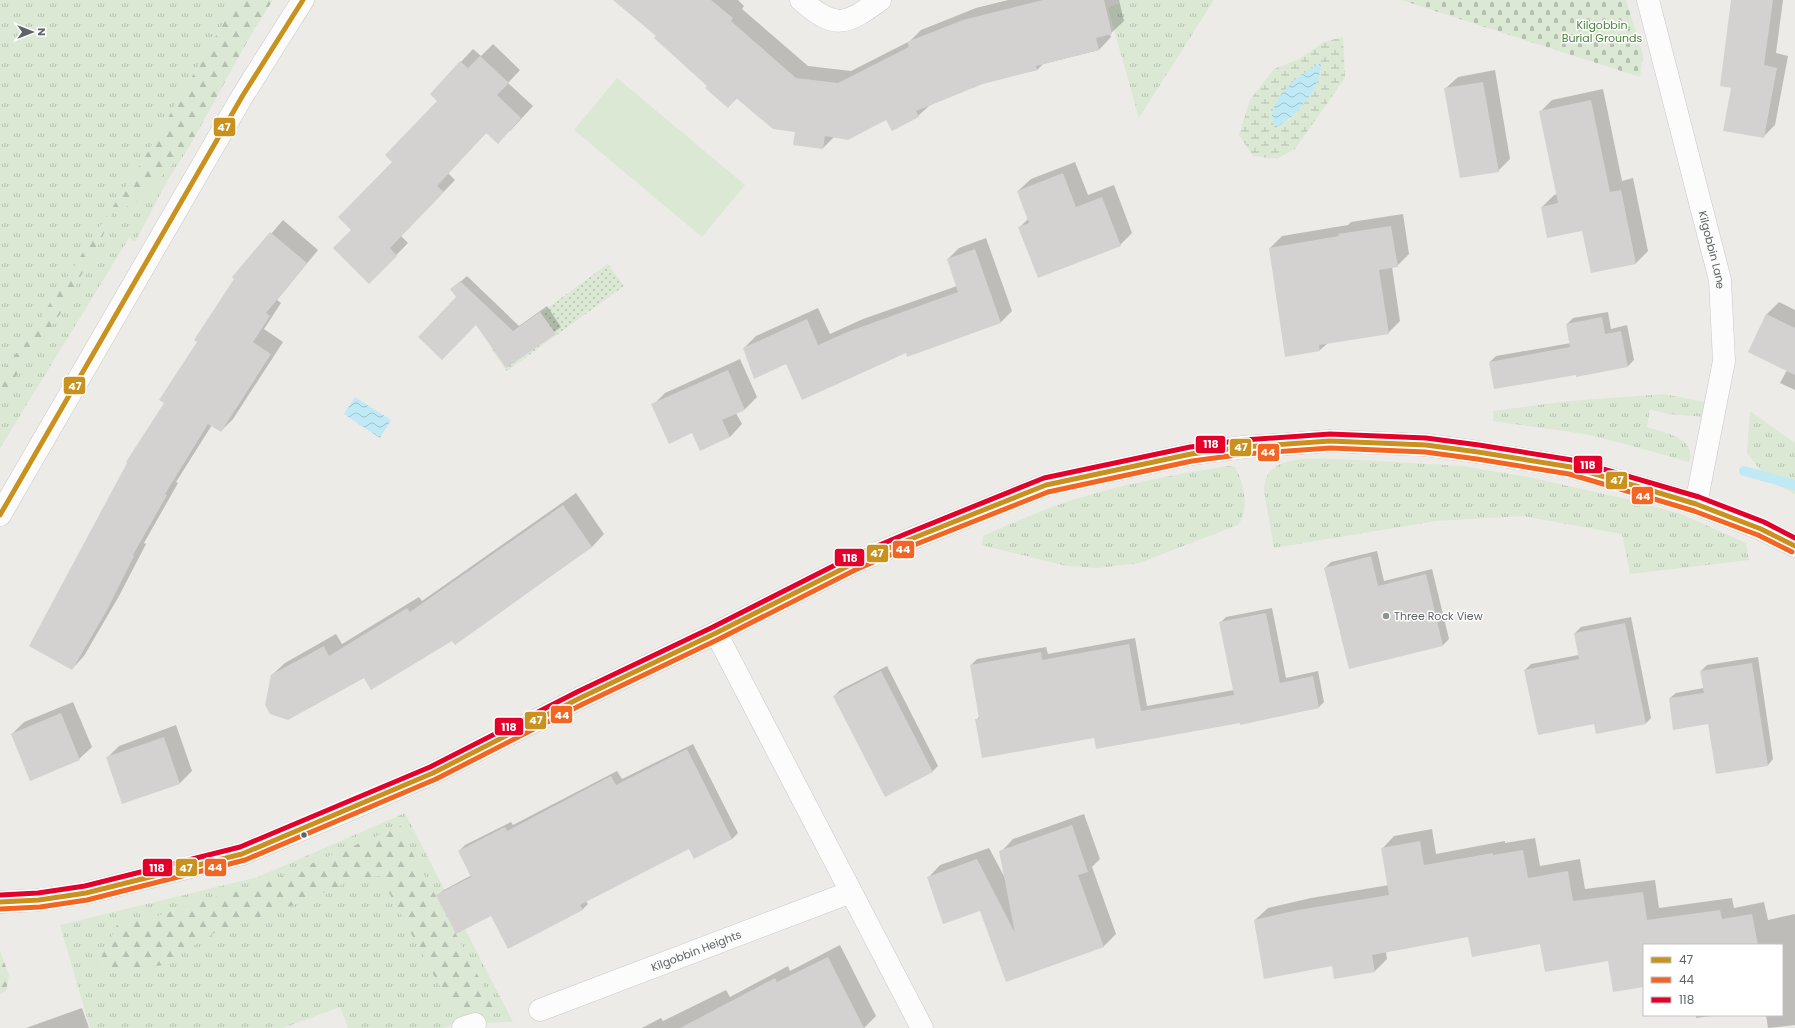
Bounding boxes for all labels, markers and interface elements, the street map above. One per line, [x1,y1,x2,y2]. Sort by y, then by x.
north arrow [12,12,52,52]
park label: Kilgobbin Burial Grounds [1562,17,1643,46]
text: N [34,28,50,36]
line badge: 47 [213,117,236,137]
text: 47 [217,119,231,135]
street label: Kilgobbin Lane [1695,209,1728,290]
line badge: 47 [63,376,86,395]
text: 47 [68,378,82,394]
line badge: 118 [1195,435,1226,454]
text: 118 [1203,436,1219,452]
line badge: 47 [1229,438,1252,457]
text: 47 [1234,439,1248,455]
line badge: 44 [1257,443,1280,462]
text: 44 [1261,444,1276,460]
line badge: 118 [1573,455,1603,474]
text: 118 [1580,457,1596,473]
line badge: 47 [1605,471,1628,490]
text: 47 [1610,472,1624,488]
line badge: 44 [1631,486,1654,505]
text: 44 [1636,488,1651,504]
line badge: 44 [892,540,915,559]
text: 44 [896,541,911,557]
line badge: 47 [866,544,889,563]
text: 47 [870,545,884,561]
line badge: 118 [834,548,865,567]
text: 118 [842,550,858,566]
place label: Three Rock View [1394,608,1483,624]
marker: Three Rock View [1381,611,1391,621]
line badge: 44 [550,705,573,724]
text: 44 [555,707,570,723]
line badge: 47 [524,711,547,730]
text: 47 [529,712,543,728]
line badge: 118 [494,717,524,736]
text: 118 [501,719,517,735]
unlabelled marker [299,830,309,840]
line badge: 118 [142,858,173,877]
line badge: 47 [175,858,198,877]
line badge: 44 [204,858,227,877]
text: 44 [208,859,223,875]
text: 118 [149,860,165,876]
text: 47 [179,860,193,876]
street label: Kilgobbin Heights [649,926,744,975]
legend [1643,944,1783,1016]
text: 47 [1679,951,1694,968]
text: 44 [1679,971,1695,988]
text: 118 [1679,991,1694,1008]

